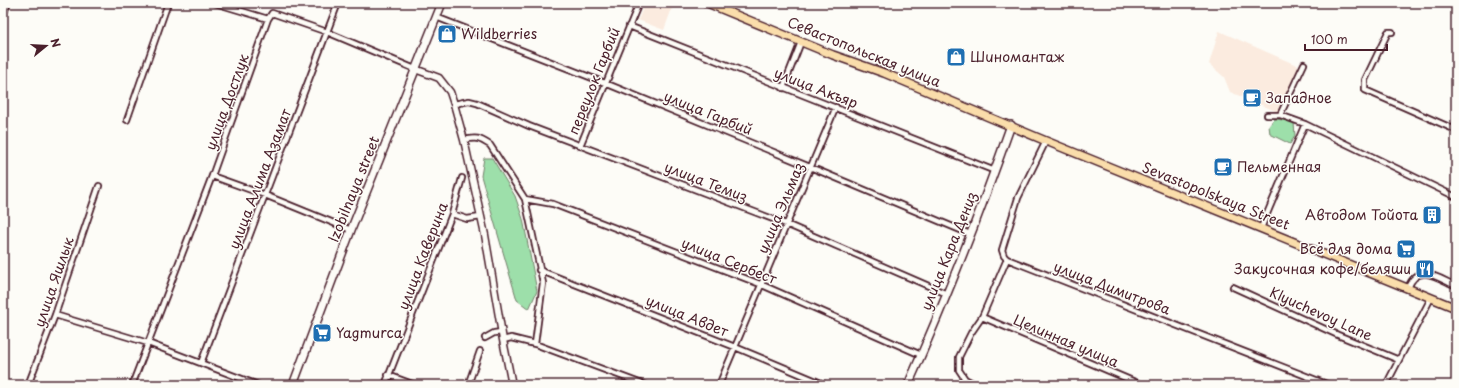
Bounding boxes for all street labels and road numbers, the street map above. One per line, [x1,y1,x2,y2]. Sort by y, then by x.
street label: Севастопольская улица [784,11,944,92]
street label: переулок Гарбий [562,24,625,138]
street label: улица Достлук [199,50,254,153]
street label: улица Акъяр [771,62,861,113]
street label: улица Гарбий [661,85,756,140]
street label: улица Алима Азамат [223,105,296,252]
street label: Izobilnaya street [323,132,385,245]
street label: улица Темиз [662,156,751,207]
street label: Sevastopolskaya Street [1139,156,1293,235]
street label: улица Эльмаз [752,159,809,257]
street label: улица Кара Дениз [915,188,982,313]
street label: улица Каверина [392,199,453,313]
street label: улица Сербест [678,232,780,289]
street label: улица Яшлык [28,233,79,330]
street label: улица Димитрова [1051,256,1174,320]
street label: Klyuchevoy Lane [1266,281,1376,346]
street label: улица Авдет [643,289,732,342]
street label: Целинная улица [1010,309,1122,372]

